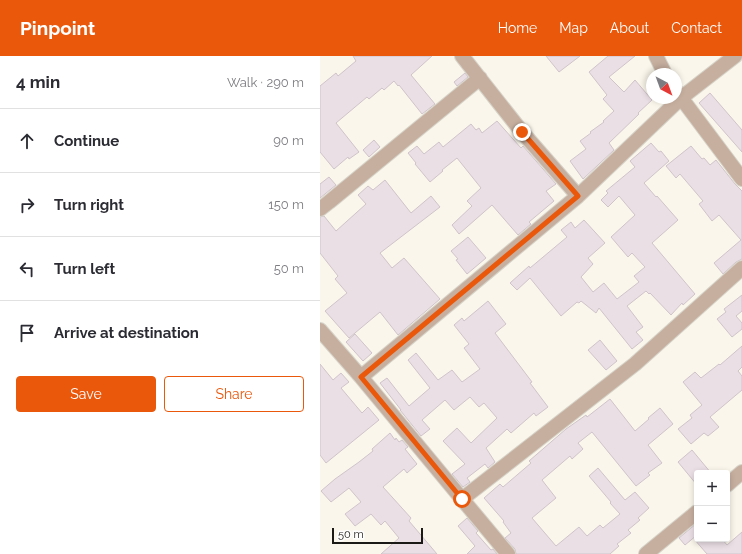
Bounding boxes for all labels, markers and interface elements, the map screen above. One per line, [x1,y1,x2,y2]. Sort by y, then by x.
text: Pinpoint [20,17,95,39]
text: Home [498,20,537,36]
text: Map [559,20,588,36]
text: About [610,20,649,36]
text: Contact [671,20,722,36]
north arrow [646,68,682,104]
text: 4 min [16,72,60,92]
text: Walk · 290 m [227,75,304,90]
route end [513,123,531,141]
icon: ahead [16,130,38,152]
text: Continue [54,132,119,150]
text: 90 m [273,133,304,148]
icon: right [16,194,38,216]
text: Turn right [54,196,124,214]
text: 150 m [268,197,304,212]
icon: left [16,258,38,280]
text: Turn left [54,260,115,278]
text: 50 m [274,261,304,276]
icon: arrive [16,322,38,344]
text: Arrive at destination [54,324,199,342]
button: Save [16,376,156,412]
button: Share [164,376,304,412]
map controls [694,470,730,542]
button: + [694,470,730,506]
route start [453,490,471,508]
button: − [694,506,730,542]
scale bar [332,526,423,545]
text: 50 m [338,528,364,541]

